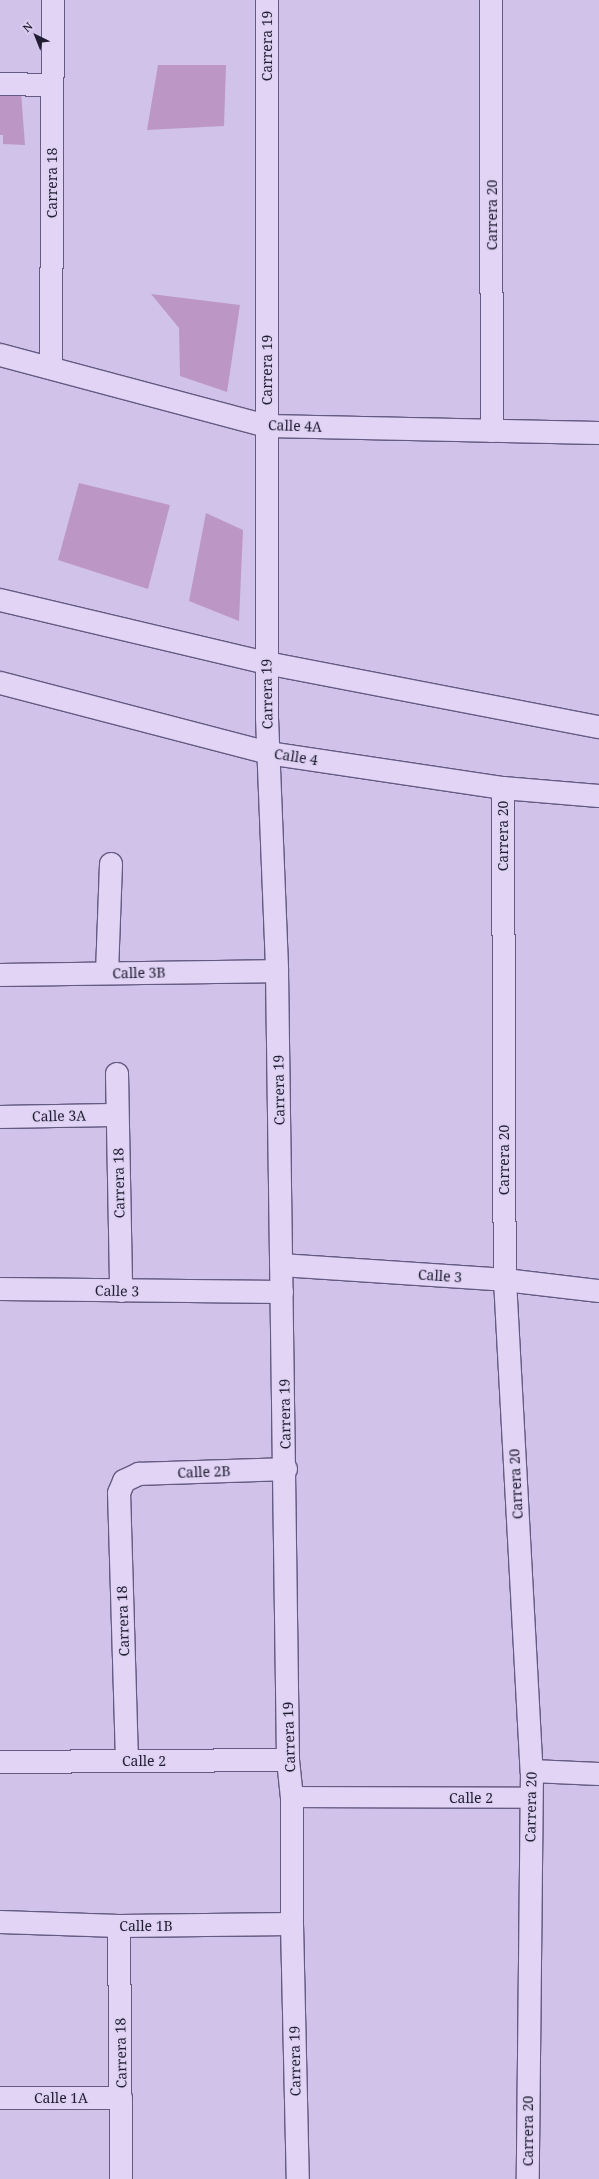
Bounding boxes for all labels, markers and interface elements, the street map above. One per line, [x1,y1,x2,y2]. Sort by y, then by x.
street label: Carrera 19 [259,11,275,81]
north arrow [16,16,56,56]
text: N [19,18,36,35]
street label: Carrera 18 [44,148,60,218]
street label: Carrera 20 [484,180,500,250]
street label: Carrera 19 [259,335,275,405]
street label: Calle 4A [268,417,322,435]
street label: Carrera 19 [258,659,276,729]
street label: Calle 4 [273,745,319,769]
street label: Carrera 20 [495,801,511,871]
street label: Calle 3B [112,964,166,982]
street label: Carrera 19 [270,1055,288,1125]
street label: Calle 3A [32,1107,86,1125]
street label: Carrera 20 [496,1125,512,1195]
street label: Carrera 18 [110,1148,128,1218]
street label: Calle 3 [417,1266,463,1286]
street label: Calle 3 [95,1282,139,1300]
street label: Carrera 19 [276,1379,294,1449]
street label: Carrera 20 [506,1448,526,1520]
street label: Calle 2B [177,1463,231,1481]
street label: Carrera 18 [113,1585,133,1657]
street label: Carrera 19 [279,1701,299,1773]
street label: Calle 2 [122,1753,166,1769]
street label: Carrera 20 [522,1772,540,1842]
street label: Calle 2 [449,1790,493,1806]
street label: Calle 1B [119,1918,173,1934]
street label: Carrera 18 [112,2018,130,2088]
street label: Carrera 19 [286,2026,304,2096]
street label: Calle 1A [34,2090,88,2106]
street label: Carrera 20 [520,2096,536,2166]

